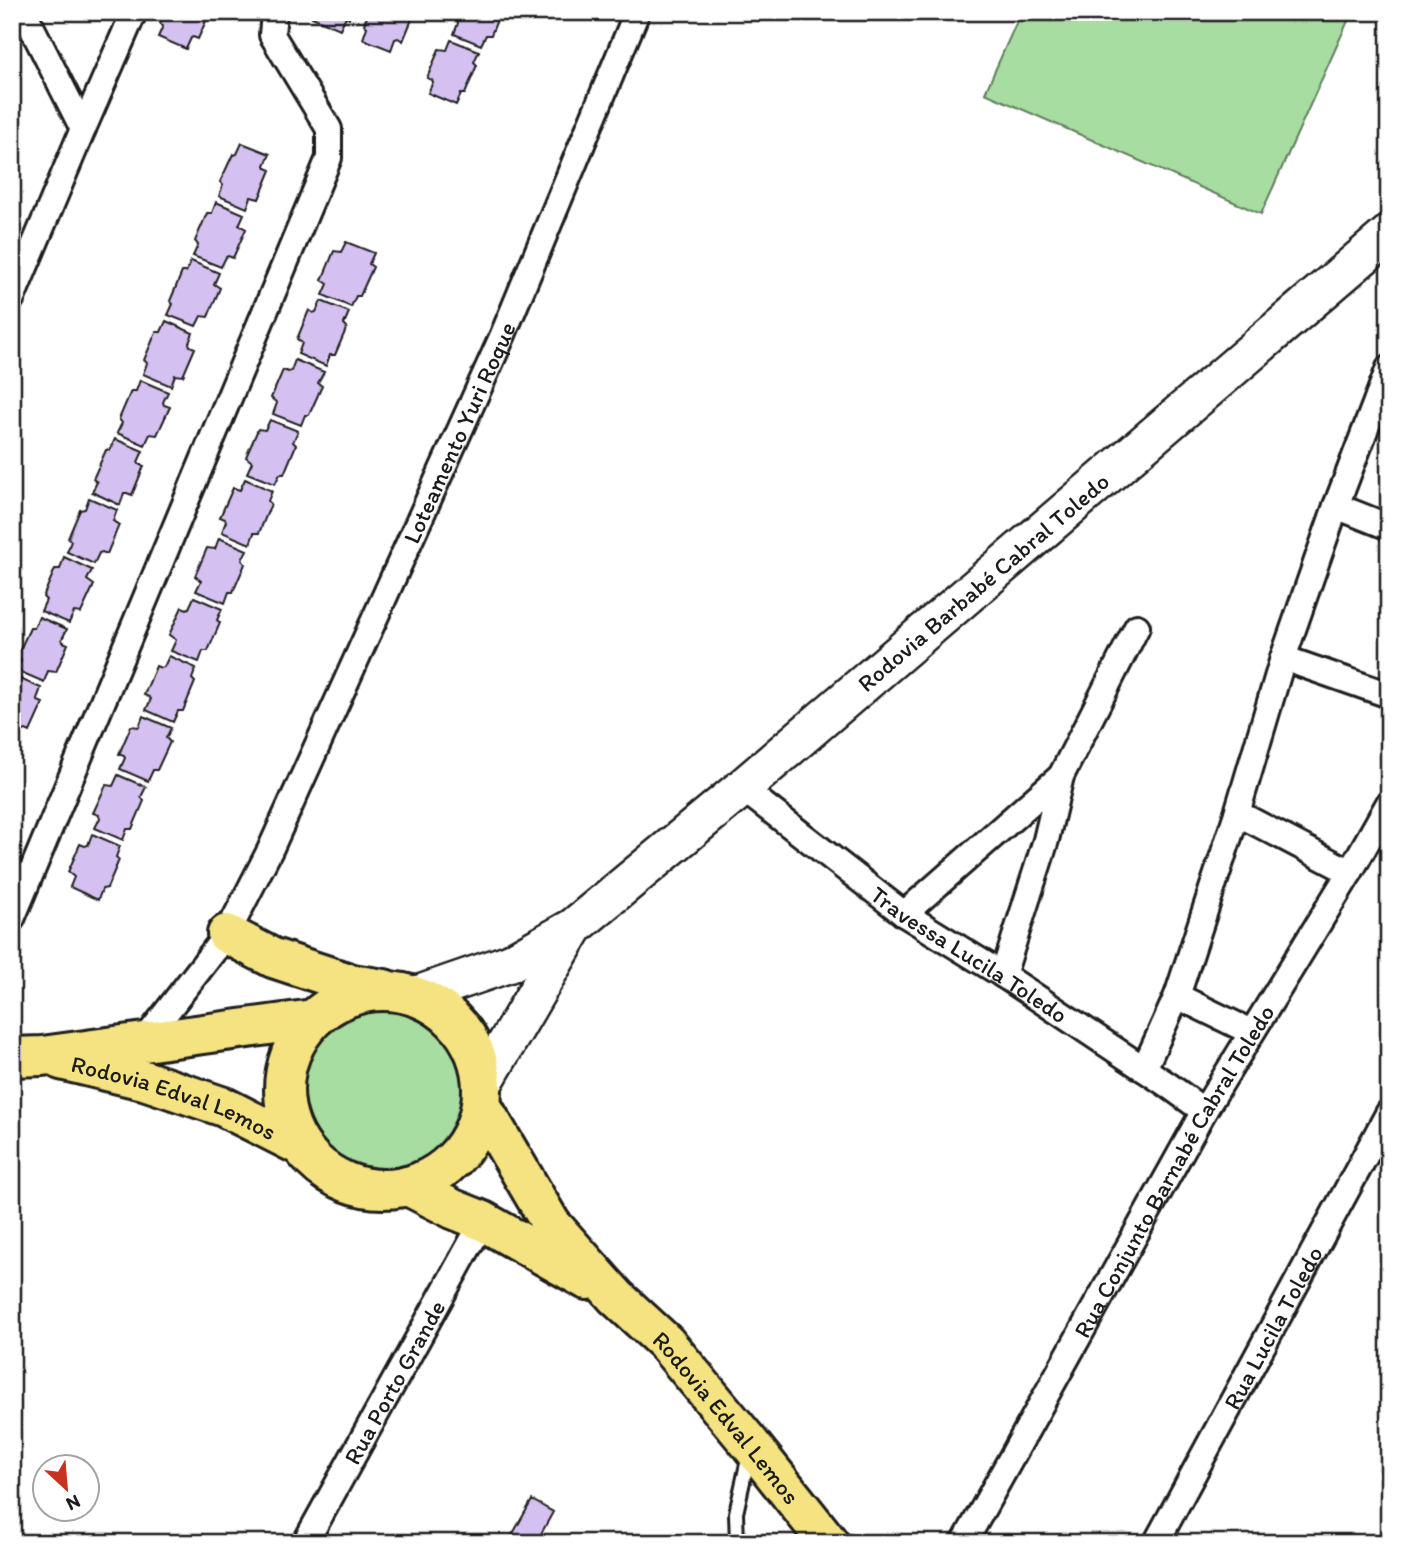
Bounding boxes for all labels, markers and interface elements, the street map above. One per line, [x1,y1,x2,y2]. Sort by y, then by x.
street label: Loteamento Yuri Roque [396,317,521,548]
street label: Rodovia Barbabé Cabral Toledo [851,466,1115,697]
street label: Travessa Lucila Toledo [865,879,1074,1029]
street label: Rua Conjunto Barnabé Cabral Toledo [1067,999,1280,1342]
street label: Rodovia Edval Lemos [68,1049,281,1146]
street label: Rua Lucila Toledo [1217,1241,1328,1414]
street label: Rua Porto Grande [337,1295,451,1469]
street label: Rodovia Edval Lemos [647,1324,806,1509]
north arrow [32,1454,102,1524]
text: N [62,1490,84,1516]

